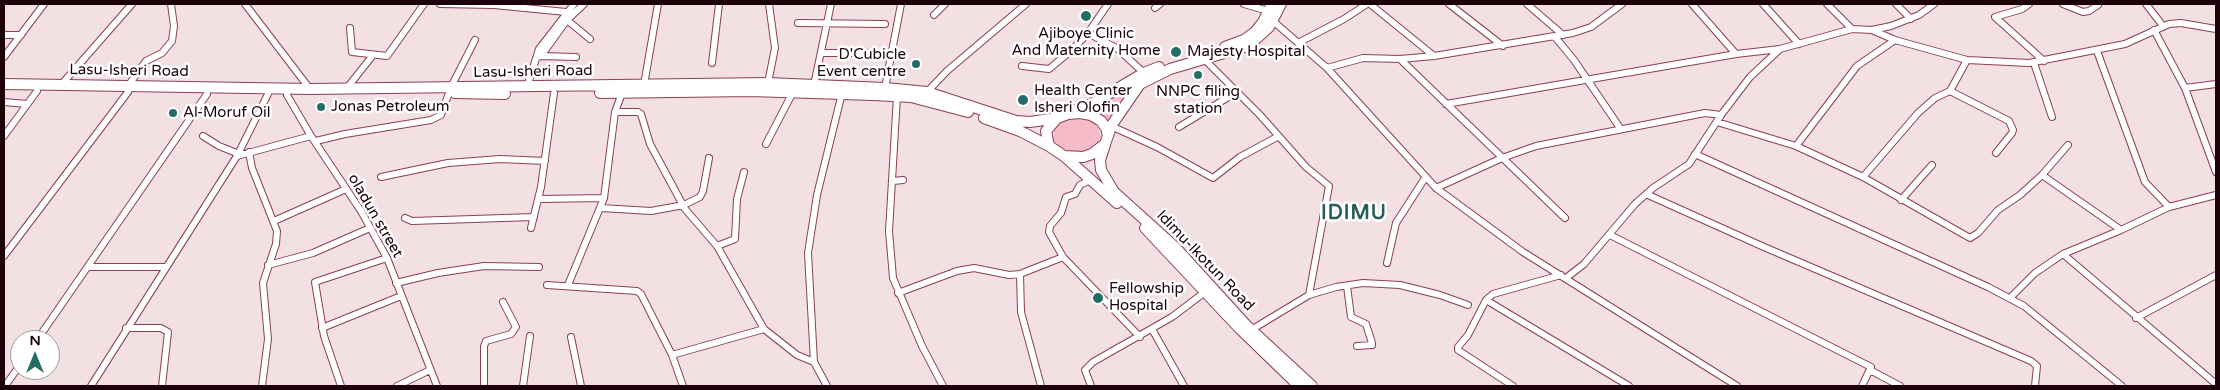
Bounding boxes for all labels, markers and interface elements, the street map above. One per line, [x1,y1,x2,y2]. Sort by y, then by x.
marker: Ajiboye Clinic And Maternity Home [1079,9,1093,23]
place label: Ajiboye Clinic And Maternity Home [1011,25,1161,60]
place label: Majesty Hospital [1187,43,1305,61]
marker: Majesty Hospital [1169,45,1183,59]
place label: D'Cubicle Event centre [817,46,906,81]
marker: D'Cubicle Event centre [910,58,922,70]
street label: Lasu-Isheri Road [69,61,189,81]
street label: Lasu-Isheri Road [473,62,593,82]
marker: NNPC filing station [1192,69,1204,81]
place label: Health Center Isheri Olofin [1034,82,1132,117]
place label: NNPC filing station [1156,83,1240,118]
marker: Health Center Isheri Olofin [1016,93,1030,107]
place label: Jonas Petroleum [331,98,450,116]
marker: Jonas Petroleum [315,101,327,113]
place label: Al-Moruf Oil [183,104,270,122]
marker: Al-Moruf Oil [167,107,179,119]
street label: oladun street [344,171,406,261]
district label: IDIMU [1320,202,1388,226]
street label: Idimu-Ikotun Road [1152,207,1258,315]
place label: Fellowship Hospital [1109,280,1184,315]
marker: Fellowship Hospital [1091,291,1105,305]
north arrow [10,330,60,380]
text: N [29,332,41,349]

